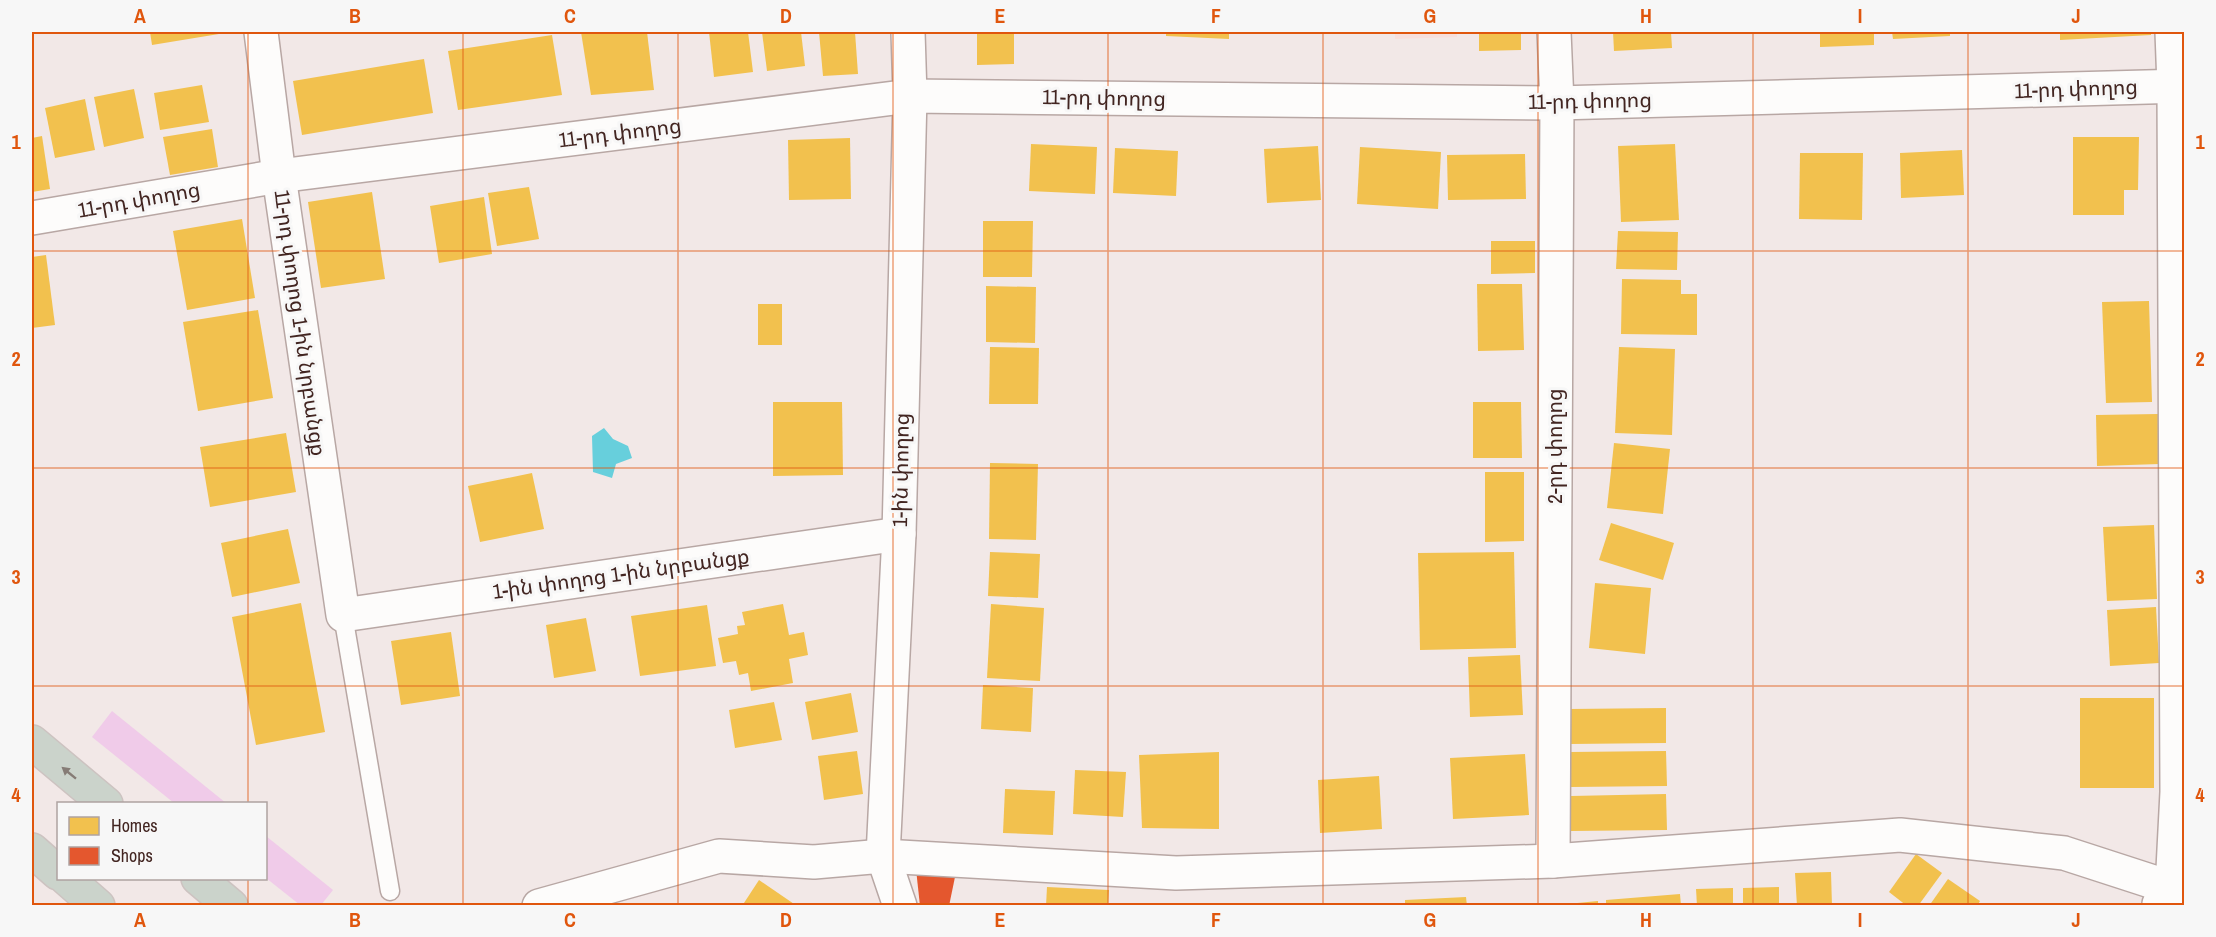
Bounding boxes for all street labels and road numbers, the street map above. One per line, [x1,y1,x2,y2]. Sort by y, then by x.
street label: 11-րդ փողոց [2014,72,2138,105]
street label: 11-րդ փողոց [1042,82,1166,113]
street label: 11-րդ փողոց [1528,85,1652,116]
street label: 11-րդ փողոց [557,111,683,154]
street label: 11-րդ փողոց [75,174,202,225]
street label: 11-րդ փողոց 1-ին նրբանցք [267,188,334,458]
street label: 2-րդ փողոց [1540,388,1569,504]
street label: 1-ին փողոց [885,413,916,527]
street label: 1-ին փողոց 1-ին նրբանցք [491,541,751,606]

